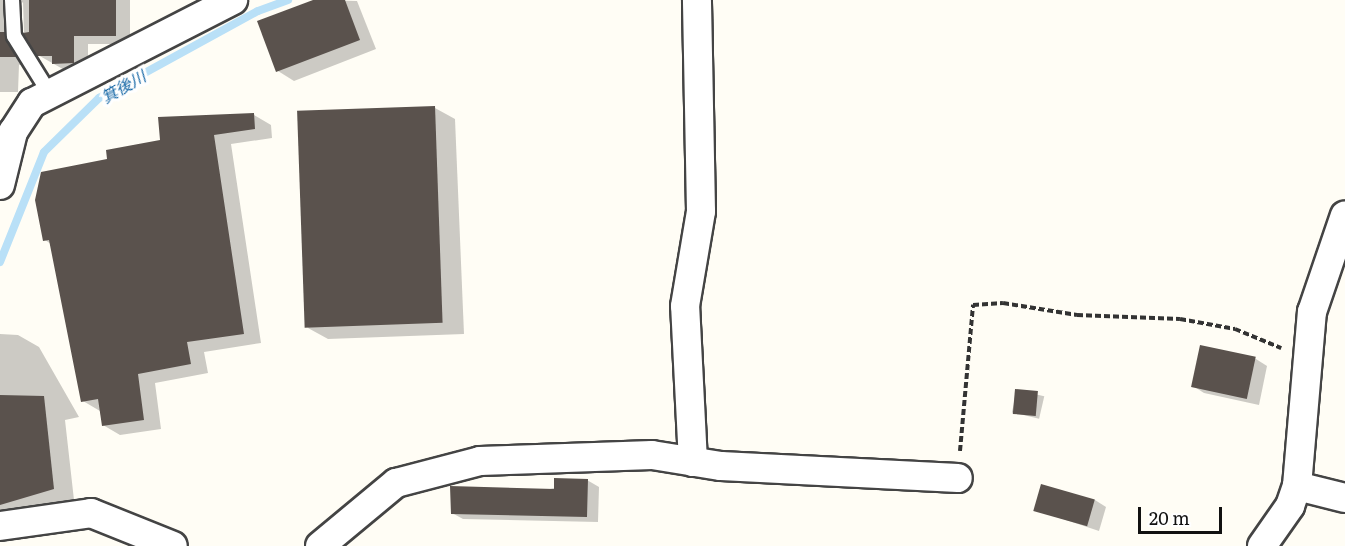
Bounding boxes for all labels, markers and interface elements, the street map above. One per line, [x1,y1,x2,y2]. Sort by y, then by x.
water label: 箕後川 [97,66,149,106]
scale bar [1141,495,1225,533]
text: 20 m [1149,504,1190,531]

